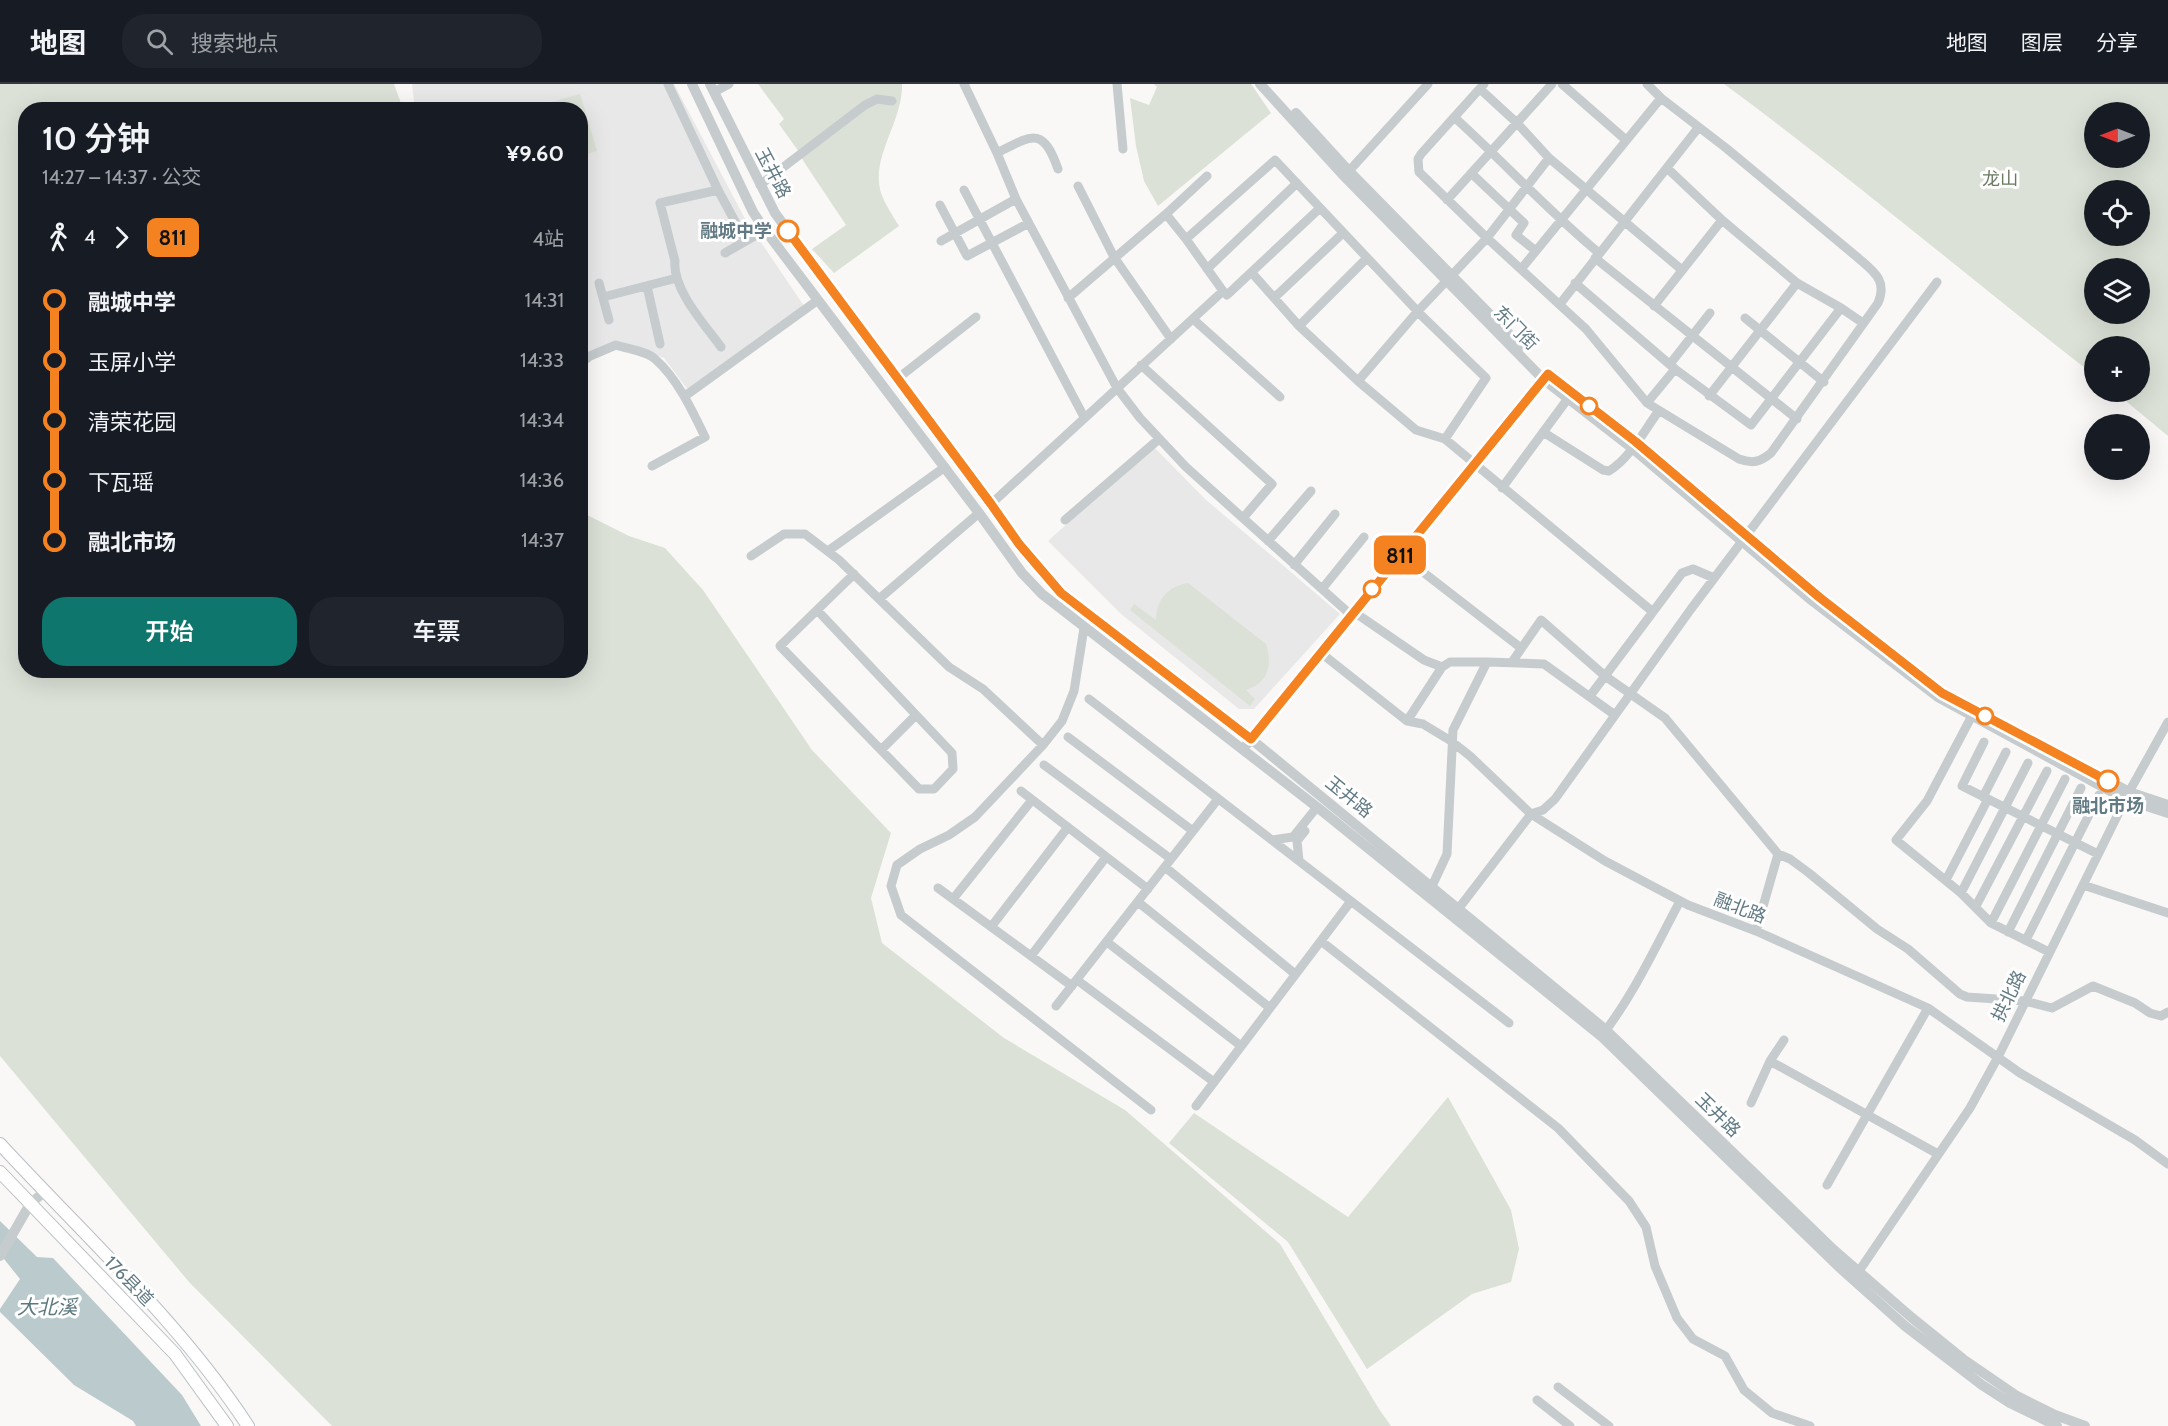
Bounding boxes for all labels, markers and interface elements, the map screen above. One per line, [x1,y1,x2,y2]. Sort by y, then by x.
search box [122,14,542,68]
icon: search [143,25,176,58]
text: 地图 [30,26,86,60]
text: 搜索地点 [191,30,279,57]
text: 地图 [1946,30,1988,55]
text: 图层 [2021,30,2063,55]
text: 分享 [2096,30,2138,55]
north arrow [2084,102,2150,168]
map controls [2084,102,2150,480]
text: 10 分钟 [42,118,150,158]
text: ¥9.60 [506,140,564,167]
street label: 玉井路 [751,144,795,202]
text: 14:27 – 14:37 · 公交 [42,165,202,189]
park label: 龙山 [1982,168,2018,190]
button: locate [2084,180,2150,246]
place label: 融城中学 [700,220,772,242]
marker: 融城中学 [777,220,799,242]
icon: walk [42,221,75,254]
icon: forward [105,221,138,254]
text: 4 [84,225,96,249]
text: 811 [159,225,187,250]
text: 4站 [532,227,564,251]
button: layers [2084,258,2150,324]
text: 14:31 [524,288,564,312]
text: 融城中学 [88,289,176,316]
street label: 东门街 [1489,301,1543,355]
button: + [2084,336,2150,402]
text: 14:33 [520,348,564,372]
text: 玉屏小学 [88,349,176,376]
unlabelled marker [1580,397,1598,415]
text: 14:34 [519,408,564,432]
text: 清荣花园 [88,409,176,436]
button: − [2084,414,2150,480]
text: 14:36 [520,468,564,492]
text: 下瓦瑶 [88,469,154,496]
text: 14:37 [521,528,564,552]
text: 融北市场 [88,529,176,556]
line badge: 811 [1366,536,1434,574]
text: 811 [1386,543,1414,568]
unlabelled marker [1363,580,1381,598]
button: 开始 [42,597,297,666]
button: 车票 [309,597,564,666]
unlabelled marker [1976,707,1994,725]
marker: 融北市场 [2097,770,2119,792]
street label: 玉井路 [1321,771,1377,823]
place label: 融北市场 [2072,795,2144,817]
street label: 融北路 [1711,888,1769,928]
street label: 拱北路 [1987,967,2031,1025]
street label: 玉井路 [1691,1088,1745,1142]
street label: 176县道 [100,1252,158,1310]
water label: 大北溪 [17,1295,79,1319]

